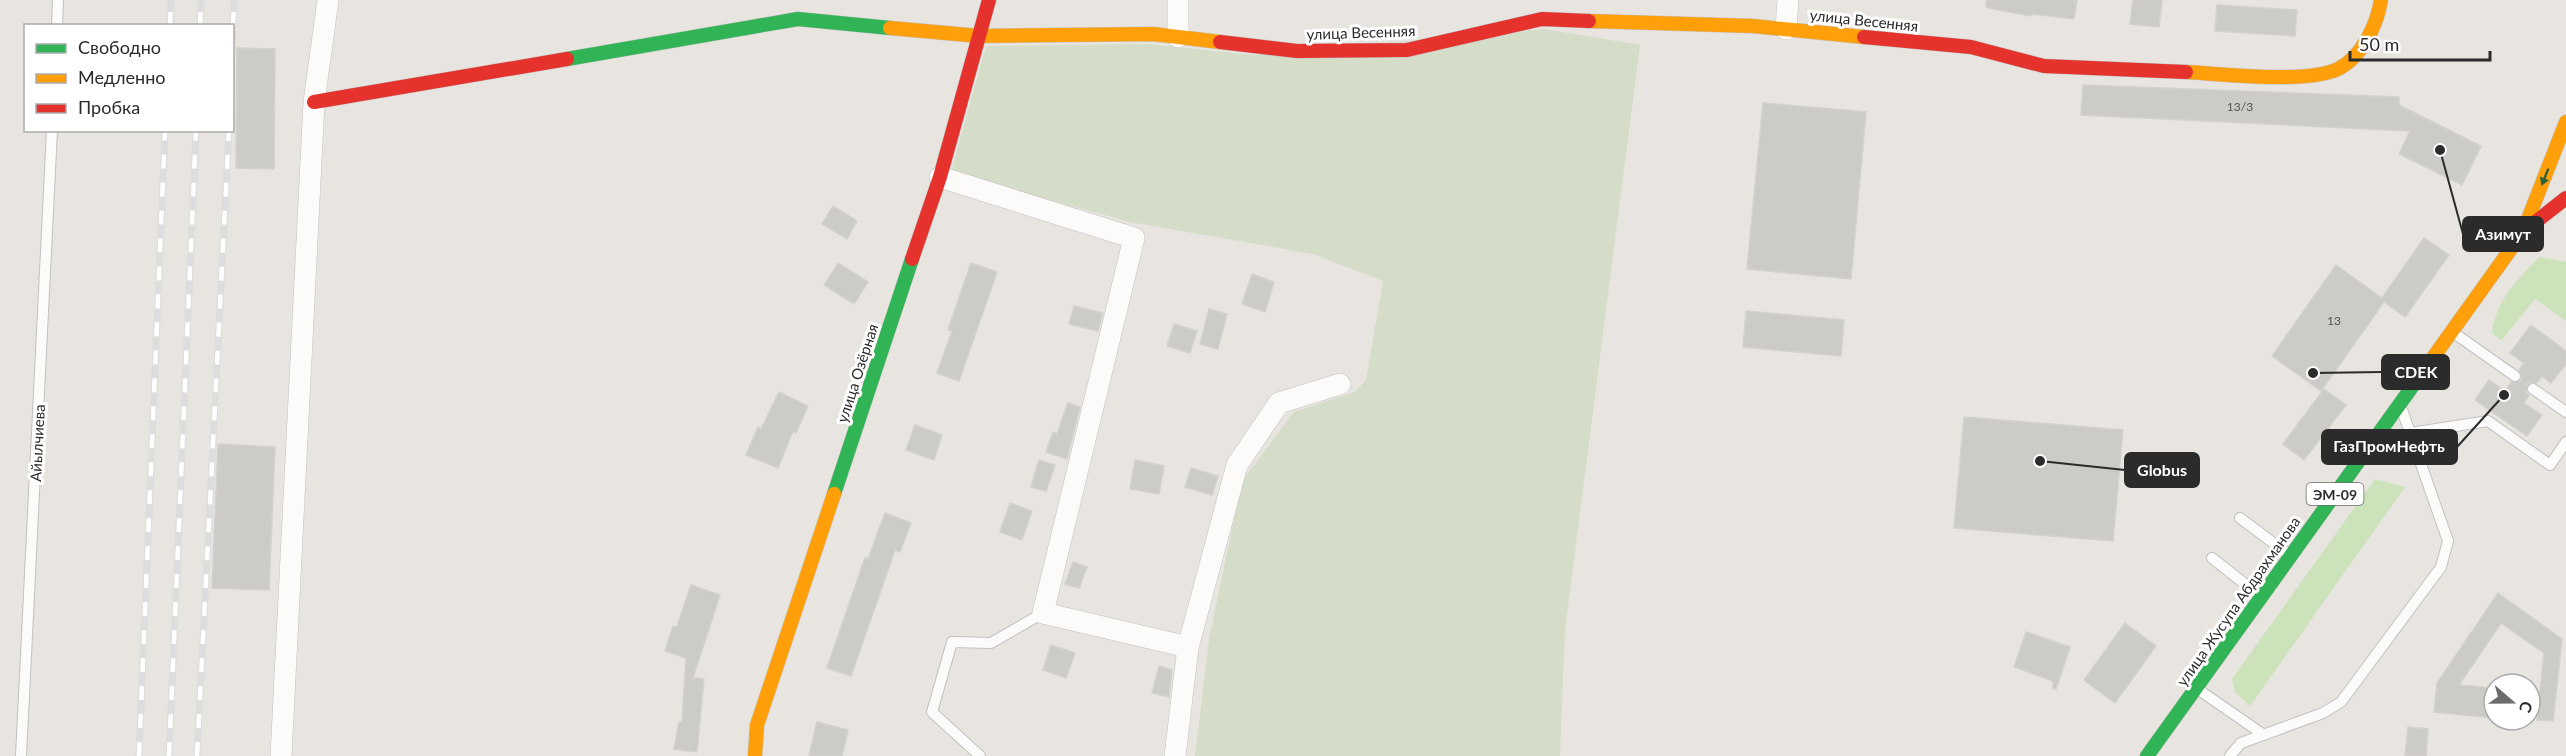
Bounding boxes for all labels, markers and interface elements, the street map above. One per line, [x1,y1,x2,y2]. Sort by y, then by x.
street label: улица Весенняя [1809,5,1919,35]
street label: улица Весенняя [1306,21,1416,43]
legend [24,24,234,132]
scale bar [2350,24,2490,62]
text: 50 m [2359,33,2399,55]
text: Свободно [78,36,161,58]
text: Медленно [78,66,166,88]
text: Пробка [78,96,140,118]
house number: 13/3 [2227,99,2253,114]
one-way arrow [2540,168,2549,186]
callout: Азимут [2463,217,2543,251]
text: Азимут [2474,224,2532,243]
house number: 13 [2327,313,2341,328]
street label: улица Озёрная [833,321,881,425]
callout: CDEK [2382,355,2449,389]
text: CDEK [2395,362,2438,381]
street label: Айылчиева [26,404,48,482]
callout: ГазПромНефть [2322,430,2457,464]
text: ГазПромНефть [2333,436,2445,455]
callout: Globus [2125,453,2199,487]
text: Globus [2137,460,2187,479]
road number: ЭМ-09 [2306,483,2364,505]
street label: улица Жусупа Абдрахманова [2173,513,2303,689]
north arrow [2482,672,2542,732]
text: С [2516,699,2537,716]

